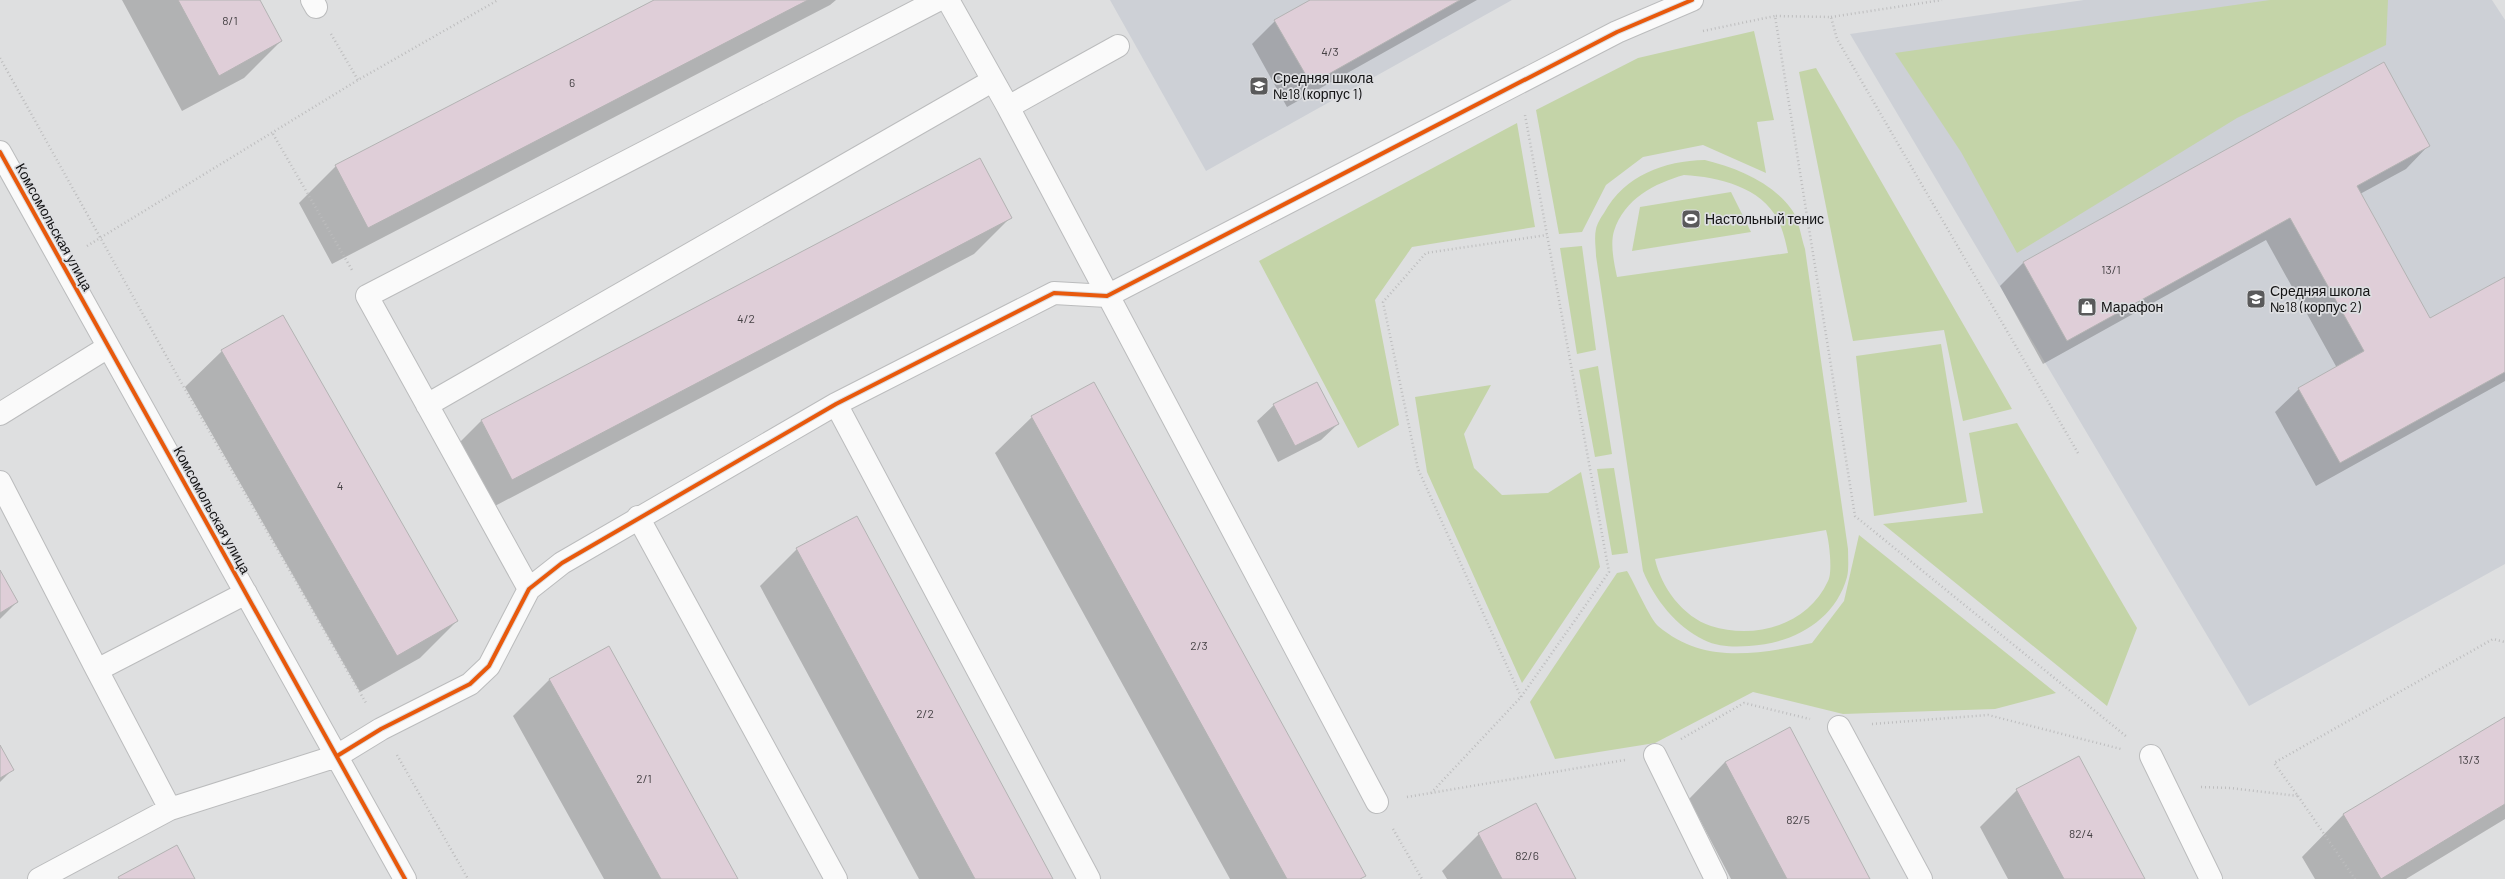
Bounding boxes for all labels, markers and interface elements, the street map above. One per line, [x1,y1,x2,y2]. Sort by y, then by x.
house number: 8/1 [222,13,238,27]
house number: 4/3 [1321,44,1339,58]
place label: Средняя школа №18 (корпус 1) [1273,69,1373,102]
house number: 6 [569,75,575,89]
school or university icon: Средняя школа №18 (корпус 1) [1248,75,1270,97]
street label: Комсомольская улица [12,160,97,294]
sports icon: Настольный тенис [1680,208,1702,230]
place label: Настольный тенис [1705,210,1824,227]
house number: 13/1 [2101,262,2121,276]
place label: Средняя школа №18 (корпус 2) [2270,282,2370,315]
school or university icon: Средняя школа №18 (корпус 2) [2245,288,2267,310]
shop icon: Марафон [2076,296,2098,318]
place label: Марафон [2101,298,2163,315]
house number: 4/2 [737,311,755,325]
street label: Комсомольская улица [170,443,255,577]
house number: 4 [337,478,343,492]
house number: 2/3 [1190,638,1208,652]
house number: 2/2 [916,706,934,720]
house number: 13/3 [2458,752,2480,766]
house number: 2/1 [636,771,652,785]
house number: 82/5 [1786,812,1810,826]
house number: 82/4 [2069,826,2093,840]
house number: 82/6 [1515,848,1539,862]

